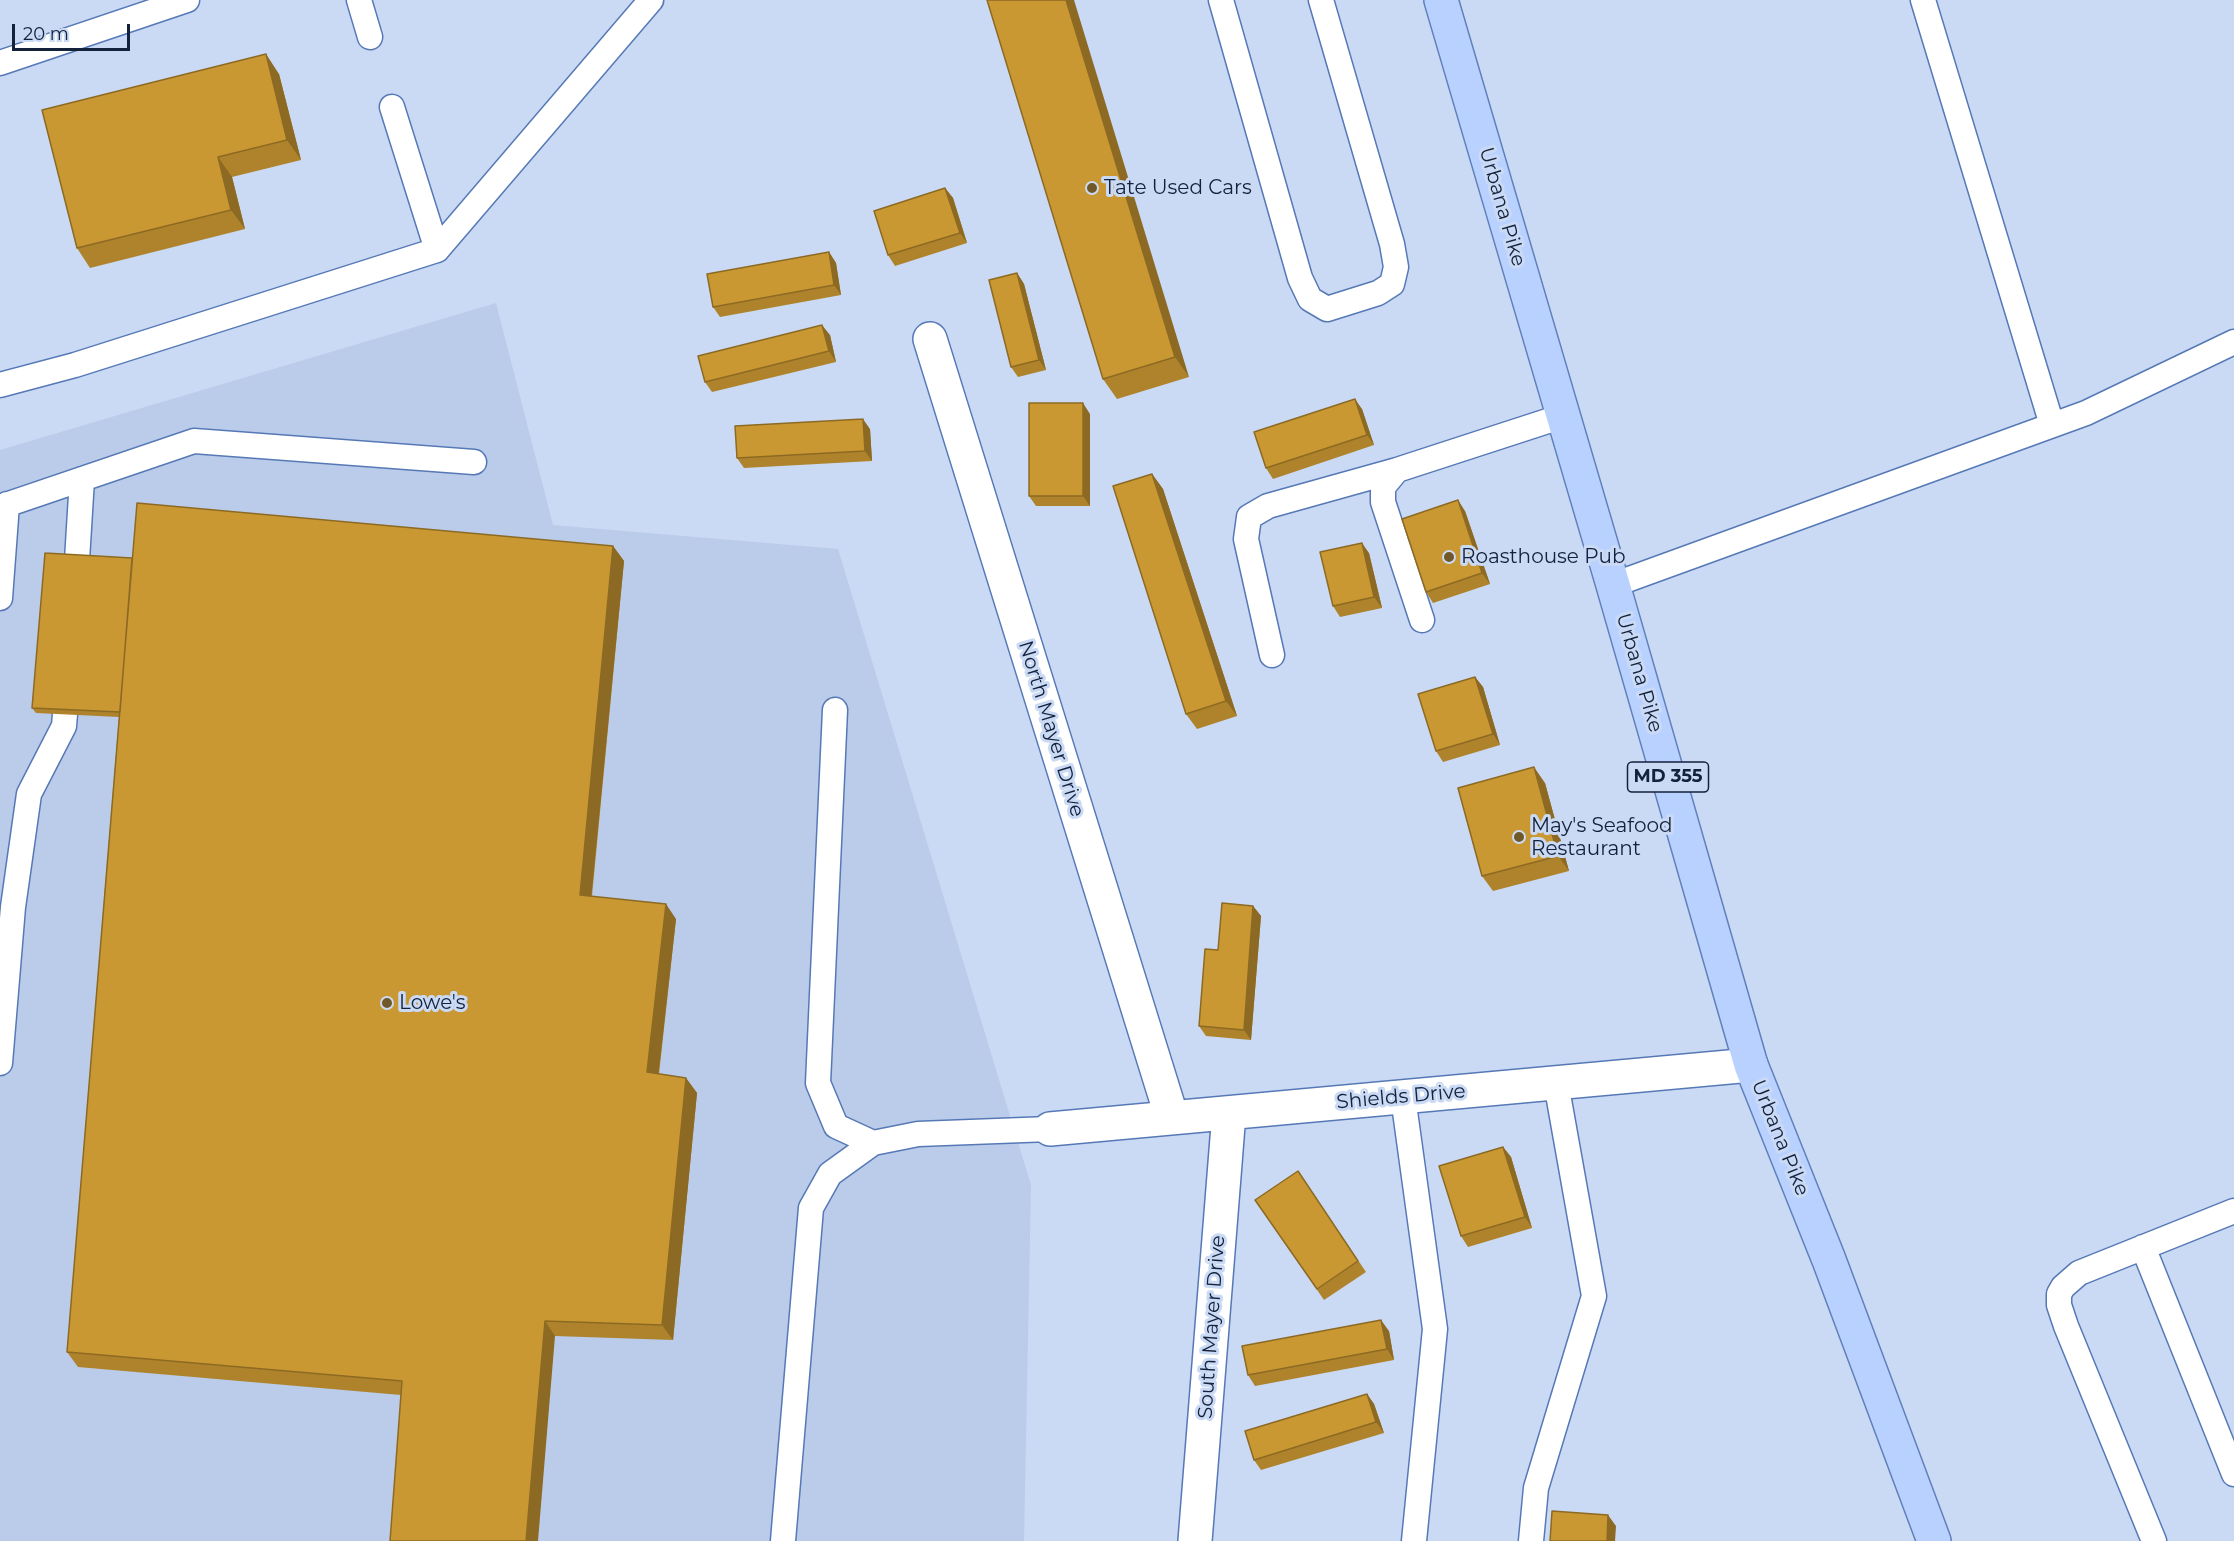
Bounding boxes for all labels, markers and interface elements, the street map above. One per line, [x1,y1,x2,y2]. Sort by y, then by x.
scale bar [15,12,134,50]
text: 20 m [23,23,69,45]
street label: Urbana Pike [1474,145,1530,269]
place label: Tate Used Cars [1104,176,1252,200]
marker: Tate Used Cars [1085,181,1099,195]
place label: Roasthouse Pub [1461,545,1626,569]
marker: Roasthouse Pub [1442,550,1456,564]
street label: Urbana Pike [1611,611,1667,735]
street label: North Mayer Drive [1013,638,1089,820]
road number: MD 355 [1628,762,1708,792]
place label: May's Seafood Restaurant [1531,814,1673,861]
marker: May's Seafood Restaurant [1512,830,1526,844]
place label: Lowe's [399,991,466,1015]
marker: Lowe's [380,996,394,1010]
street label: Urbana Pike [1746,1077,1814,1199]
street label: Shields Drive [1335,1079,1467,1115]
street label: South Mayer Drive [1194,1234,1230,1420]

